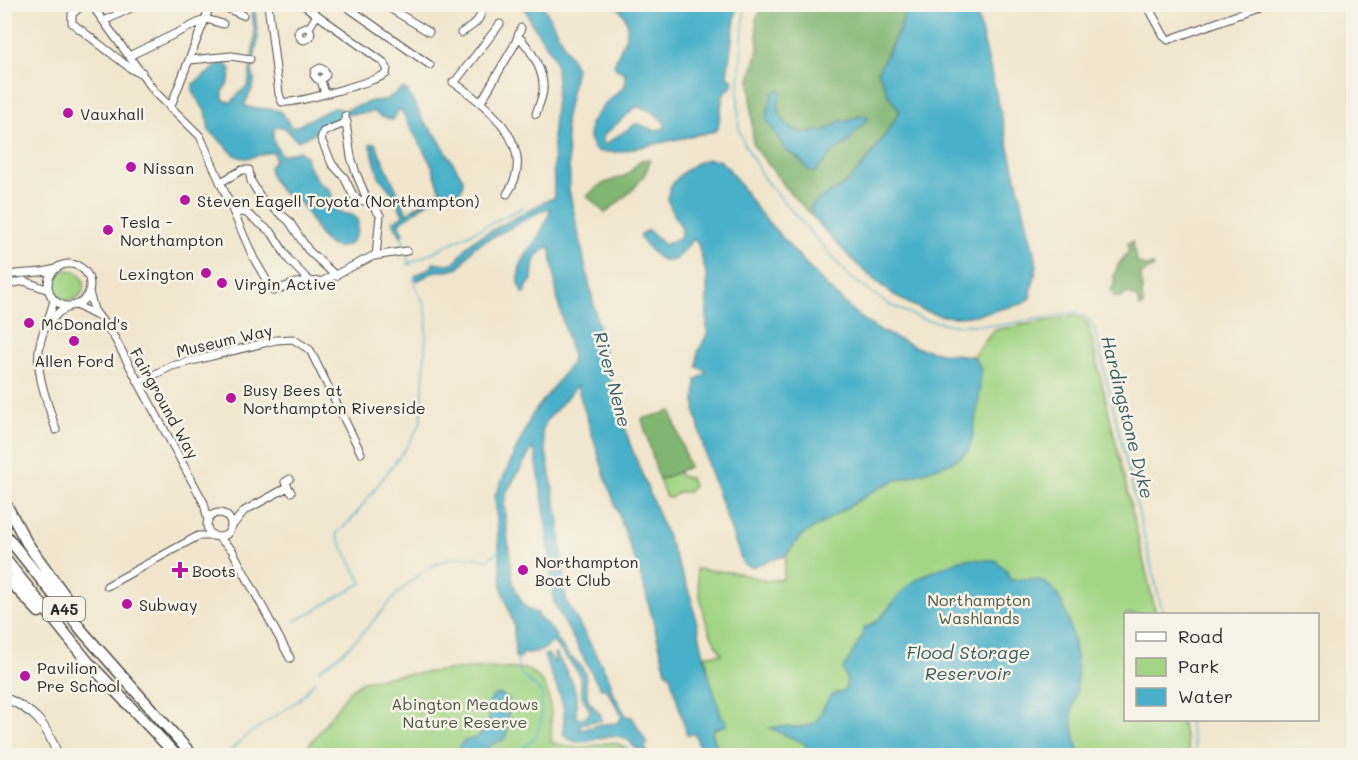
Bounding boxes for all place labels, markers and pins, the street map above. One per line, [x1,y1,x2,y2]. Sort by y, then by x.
place label: Vauxhall [80,103,144,124]
marker: Vauxhall [61,106,75,120]
place label: Nissan [143,157,194,178]
marker: Nissan [124,160,138,174]
place label: Steven Eagell Toyota (Northampton) [197,190,479,211]
marker: Steven Eagell Toyota (Northampton) [178,193,192,207]
place label: Tesla - Northampton [120,211,223,250]
marker: Tesla - Northampton [101,223,115,237]
place label: Lexington [119,263,194,284]
marker: Lexington [199,266,213,280]
place label: Virgin Active [234,273,336,294]
marker: Virgin Active [215,276,229,290]
place label: McDonald's [41,313,128,334]
marker: McDonald's [22,316,36,330]
marker: Allen Ford [67,334,81,348]
place label: Allen Ford [34,350,114,371]
place label: Busy Bees at Northampton Riverside [243,379,426,418]
marker: Busy Bees at Northampton Riverside [224,391,238,405]
place label: Northampton Boat Club [535,551,638,590]
place label: Boots [192,560,236,581]
marker: Boots [173,563,187,577]
marker: Northampton Boat Club [516,563,530,577]
place label: Subway [139,594,198,615]
marker: Subway [120,597,134,611]
place label: Pavilion Pre School [37,657,120,696]
marker: Pavilion Pre School [18,669,32,683]

